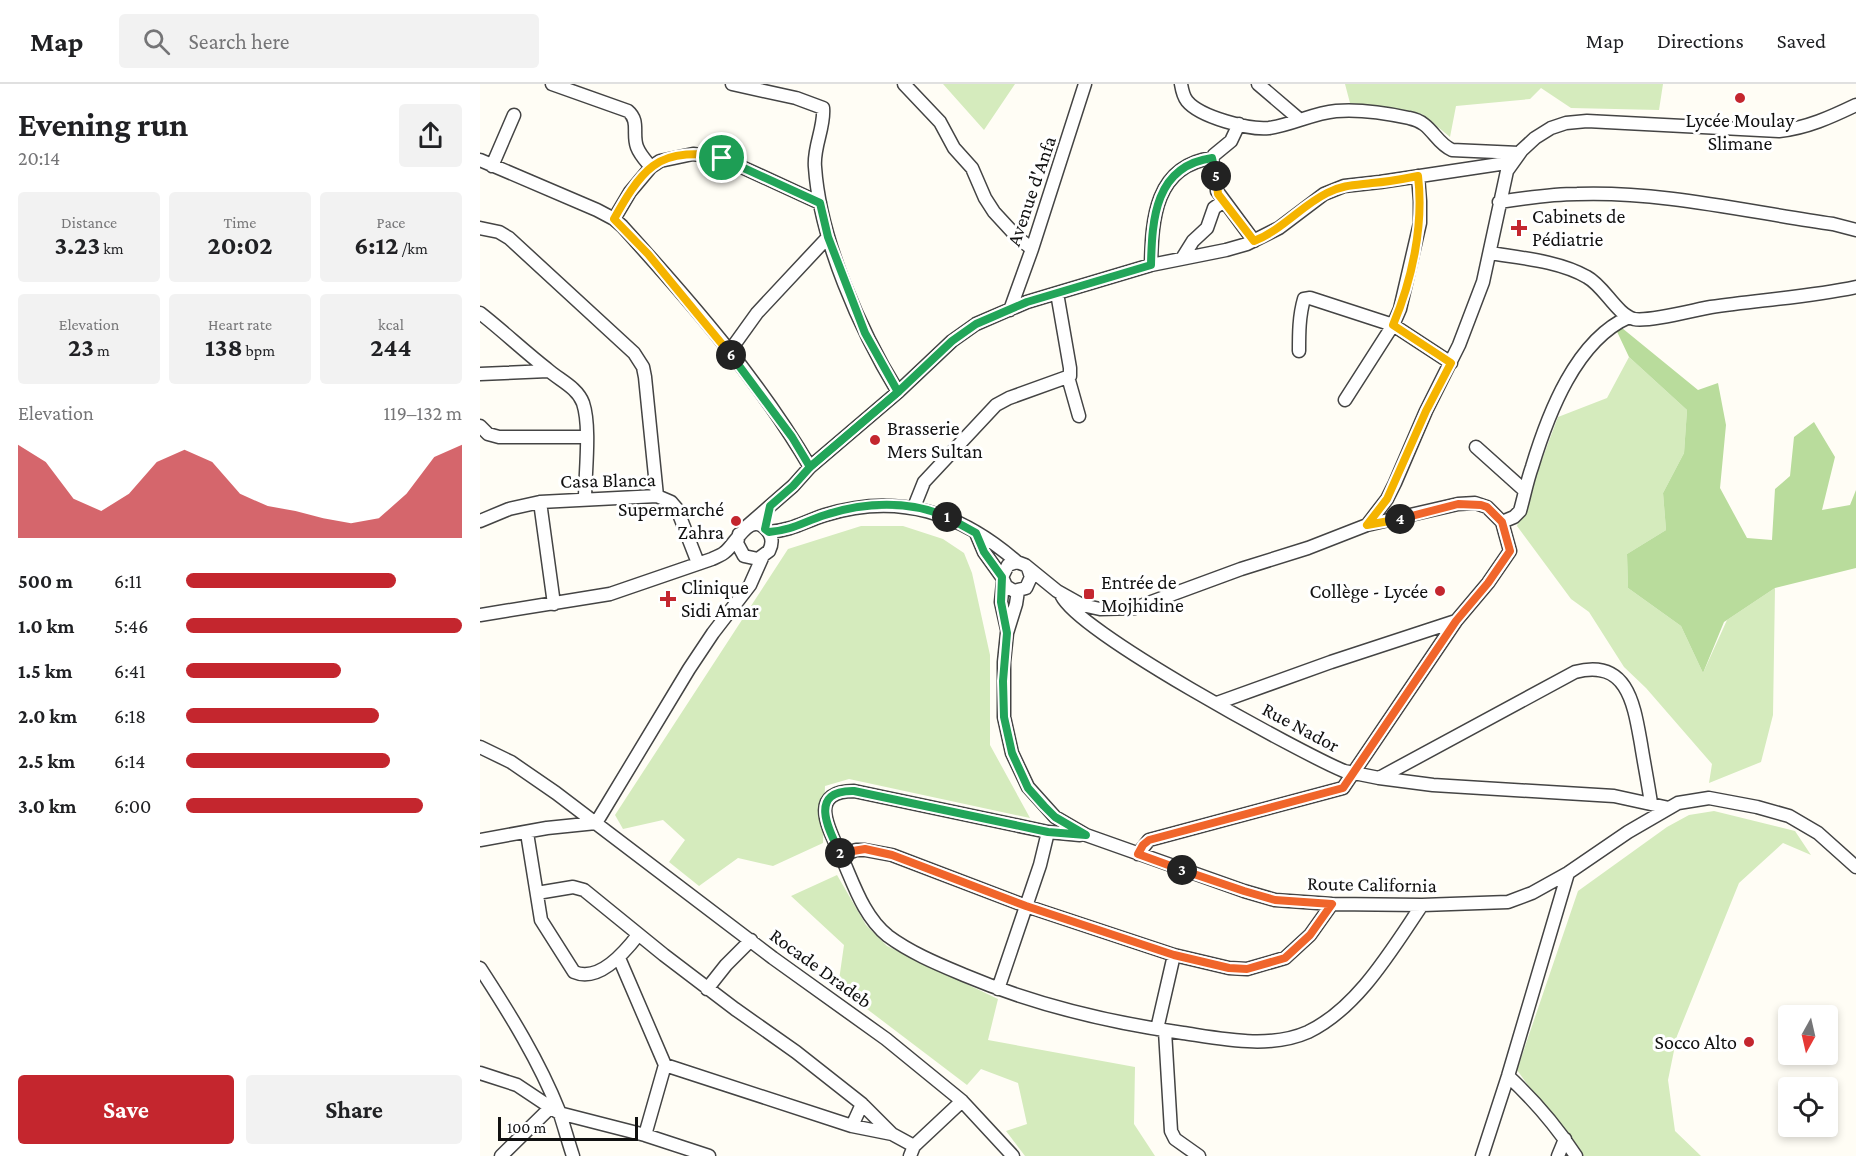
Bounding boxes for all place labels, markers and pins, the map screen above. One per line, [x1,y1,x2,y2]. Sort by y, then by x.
marker: Lycée Moulay Slimane [1733,91,1747,105]
place label: Lycée Moulay Slimane [1686,109,1795,154]
pin [696,132,747,183]
pin: 5 [1201,161,1231,191]
place label: Cabinets de Pédiatrie [1532,205,1626,250]
marker: Cabinets de Pédiatrie [1510,219,1528,237]
pin: 6 [716,340,746,370]
place label: Brasserie Mers Sultan [887,417,983,462]
marker: Brasserie Mers Sultan [868,433,882,447]
place label: Supermarché Zahra [618,498,724,543]
pin: 1 [932,502,962,532]
pin: 4 [1385,504,1415,534]
marker: Supermarché Zahra [729,514,743,528]
place label: Entrée de Mojhidine [1101,571,1184,617]
place label: Clinique Sidi Amar [681,576,759,621]
place label: Collège - Lycée [1310,580,1428,603]
marker: Collège - Lycée [1433,584,1447,598]
marker: Entrée de Mojhidine [1082,587,1096,601]
marker: Clinique Sidi Amar [659,590,677,608]
pin: 2 [825,838,855,868]
pin: 3 [1167,855,1197,885]
place label: Socco Alto [1655,1031,1737,1053]
marker: Socco Alto [1742,1035,1756,1049]

